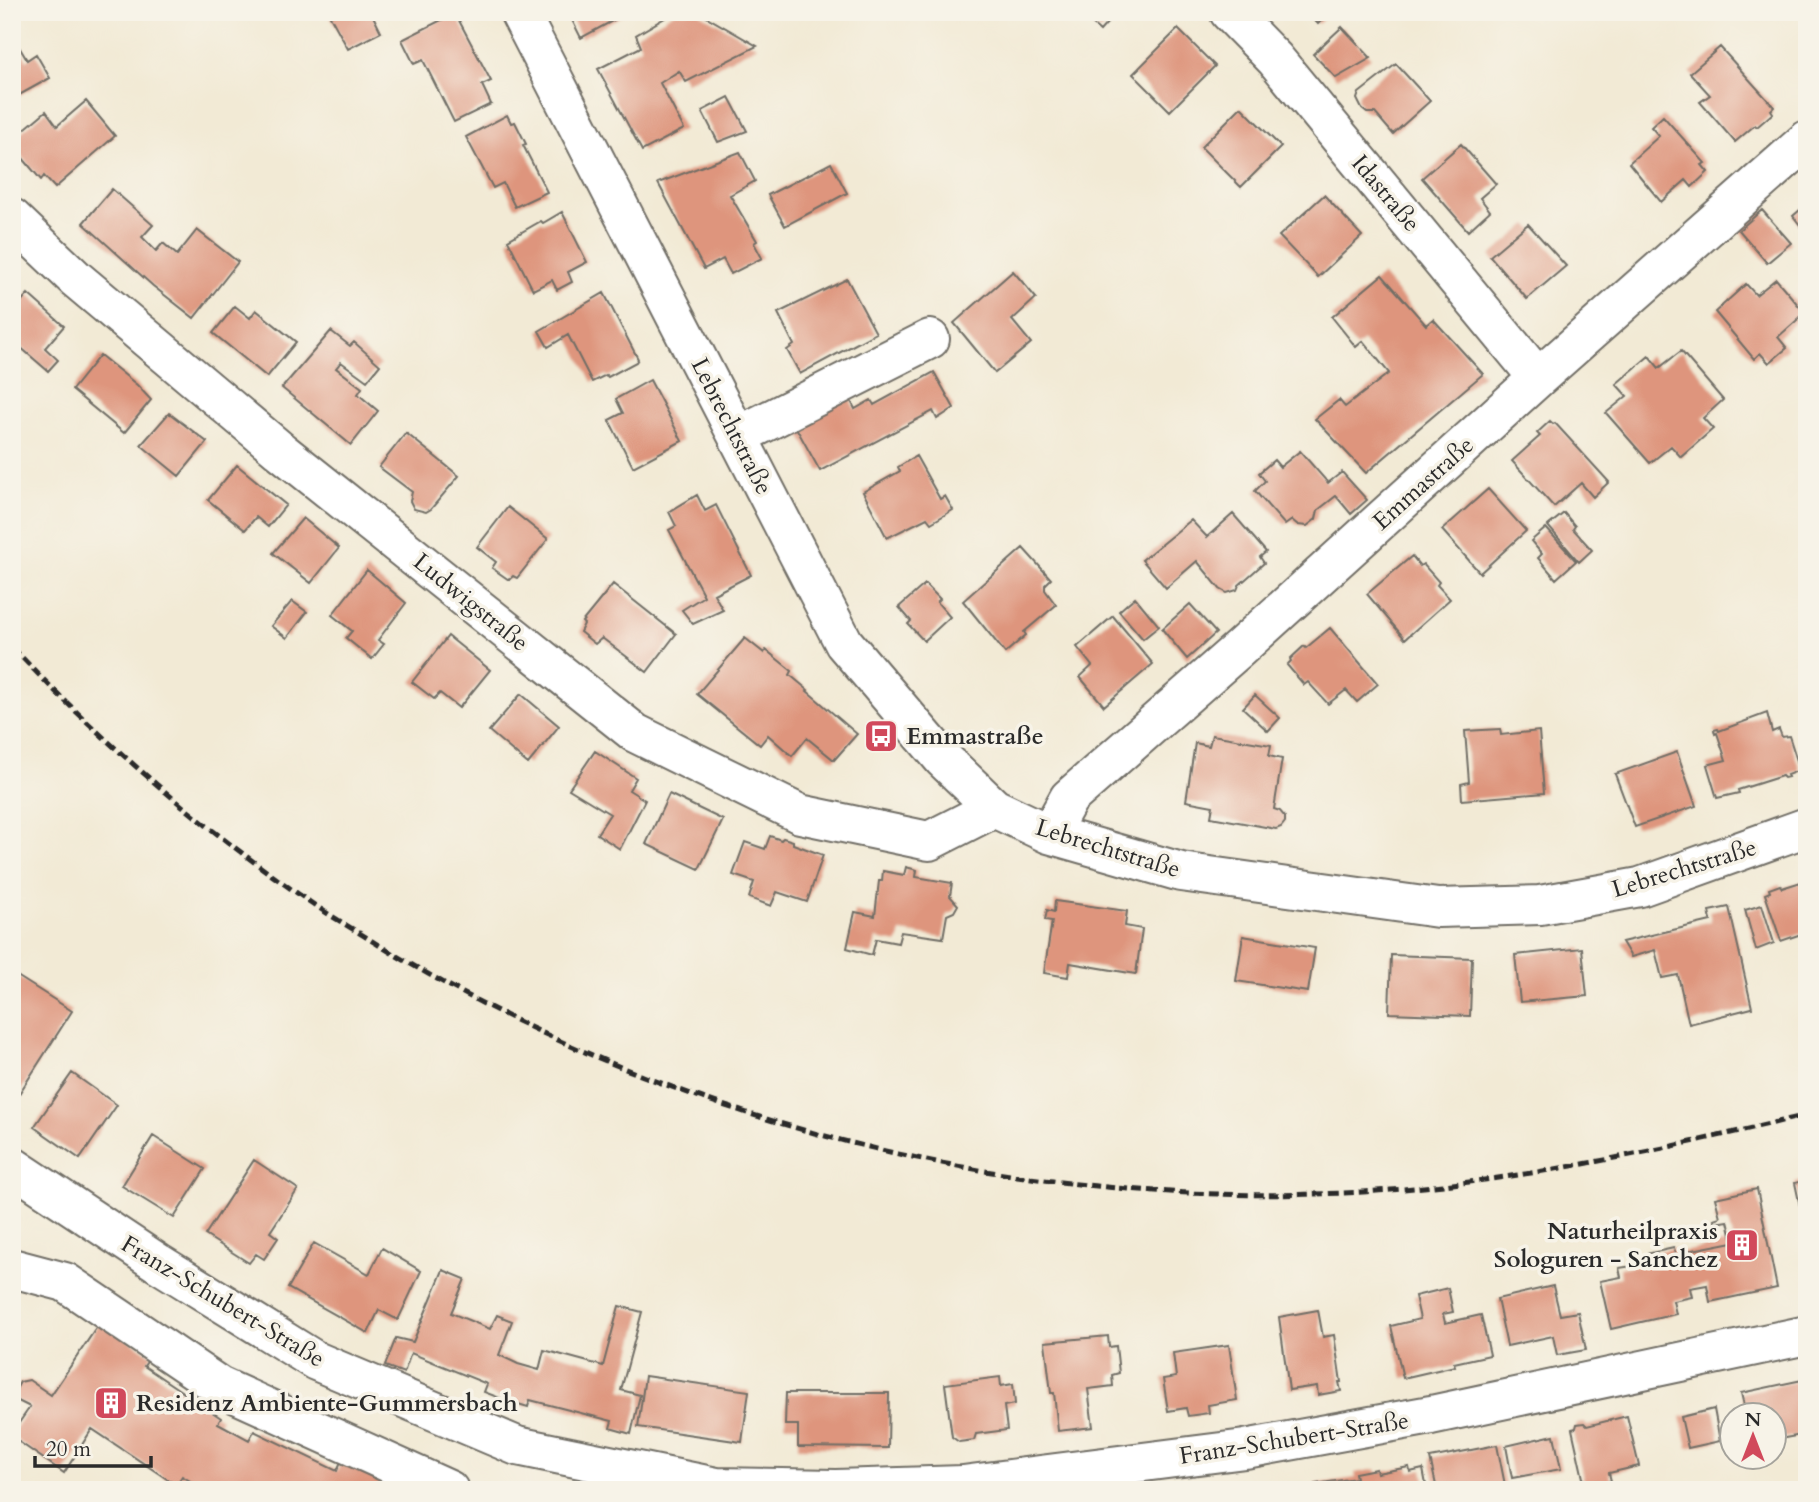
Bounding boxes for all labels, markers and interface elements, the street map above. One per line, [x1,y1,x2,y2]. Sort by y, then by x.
street label: Idastraße [1344,148,1428,239]
street label: Lebrechtstraße [683,352,780,500]
street label: Emmastraße [1366,429,1481,538]
street label: Ludwigstraße [406,546,535,659]
bus stop icon: Emmastraße [862,717,900,755]
place label: Emmastraße [906,720,1044,753]
street label: Lebrechtstraße [1032,811,1184,886]
street label: Lebrechtstraße [1608,831,1760,906]
place label: Naturheilpraxis Sologuren - Sanchez [1494,1215,1718,1276]
building icon: Naturheilpraxis Sologuren - Sanchez [1723,1226,1761,1264]
street label: Franz-Schubert-Straße [115,1228,331,1375]
building icon: Residenz Ambiente-Gummersbach [92,1384,130,1422]
place label: Residenz Ambiente-Gummersbach [136,1387,518,1420]
north arrow [1717,1400,1787,1470]
street label: Franz-Schubert-Straße [1177,1404,1411,1473]
text: N [1745,1407,1762,1433]
scale bar [35,1425,150,1469]
text: 20 m [46,1435,91,1464]

